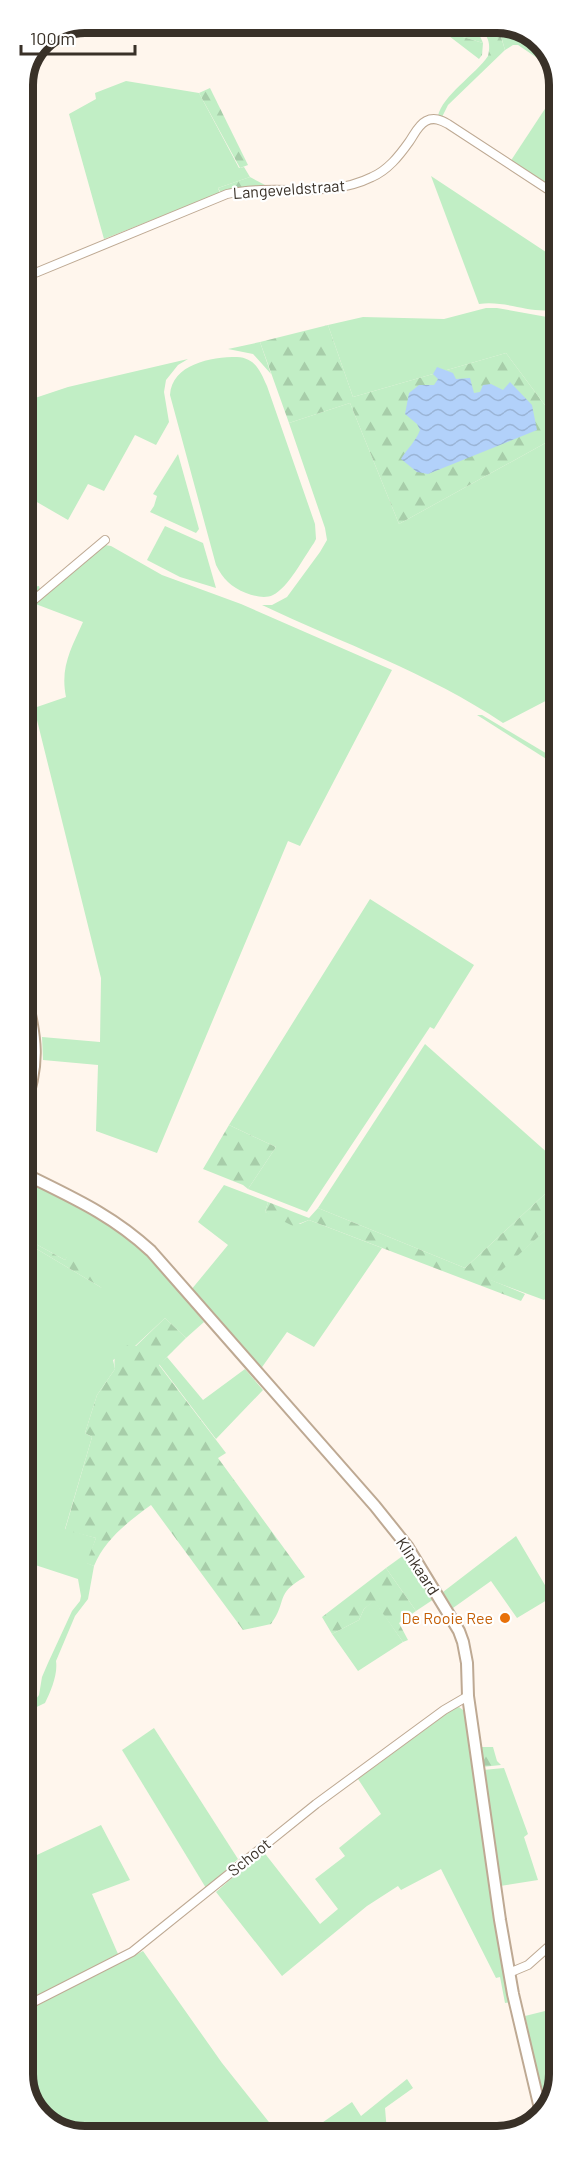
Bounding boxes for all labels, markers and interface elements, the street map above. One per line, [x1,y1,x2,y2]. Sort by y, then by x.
scale bar [21,18,135,56]
text: 100 m [30,27,75,49]
street label: Langeveldstraat [232,175,346,202]
street label: Klinkaard [393,1533,444,1598]
place label: De Rooie Ree [402,1608,493,1627]
marker: De Rooie Ree [498,1611,512,1625]
street label: Schoot [224,1834,274,1880]

